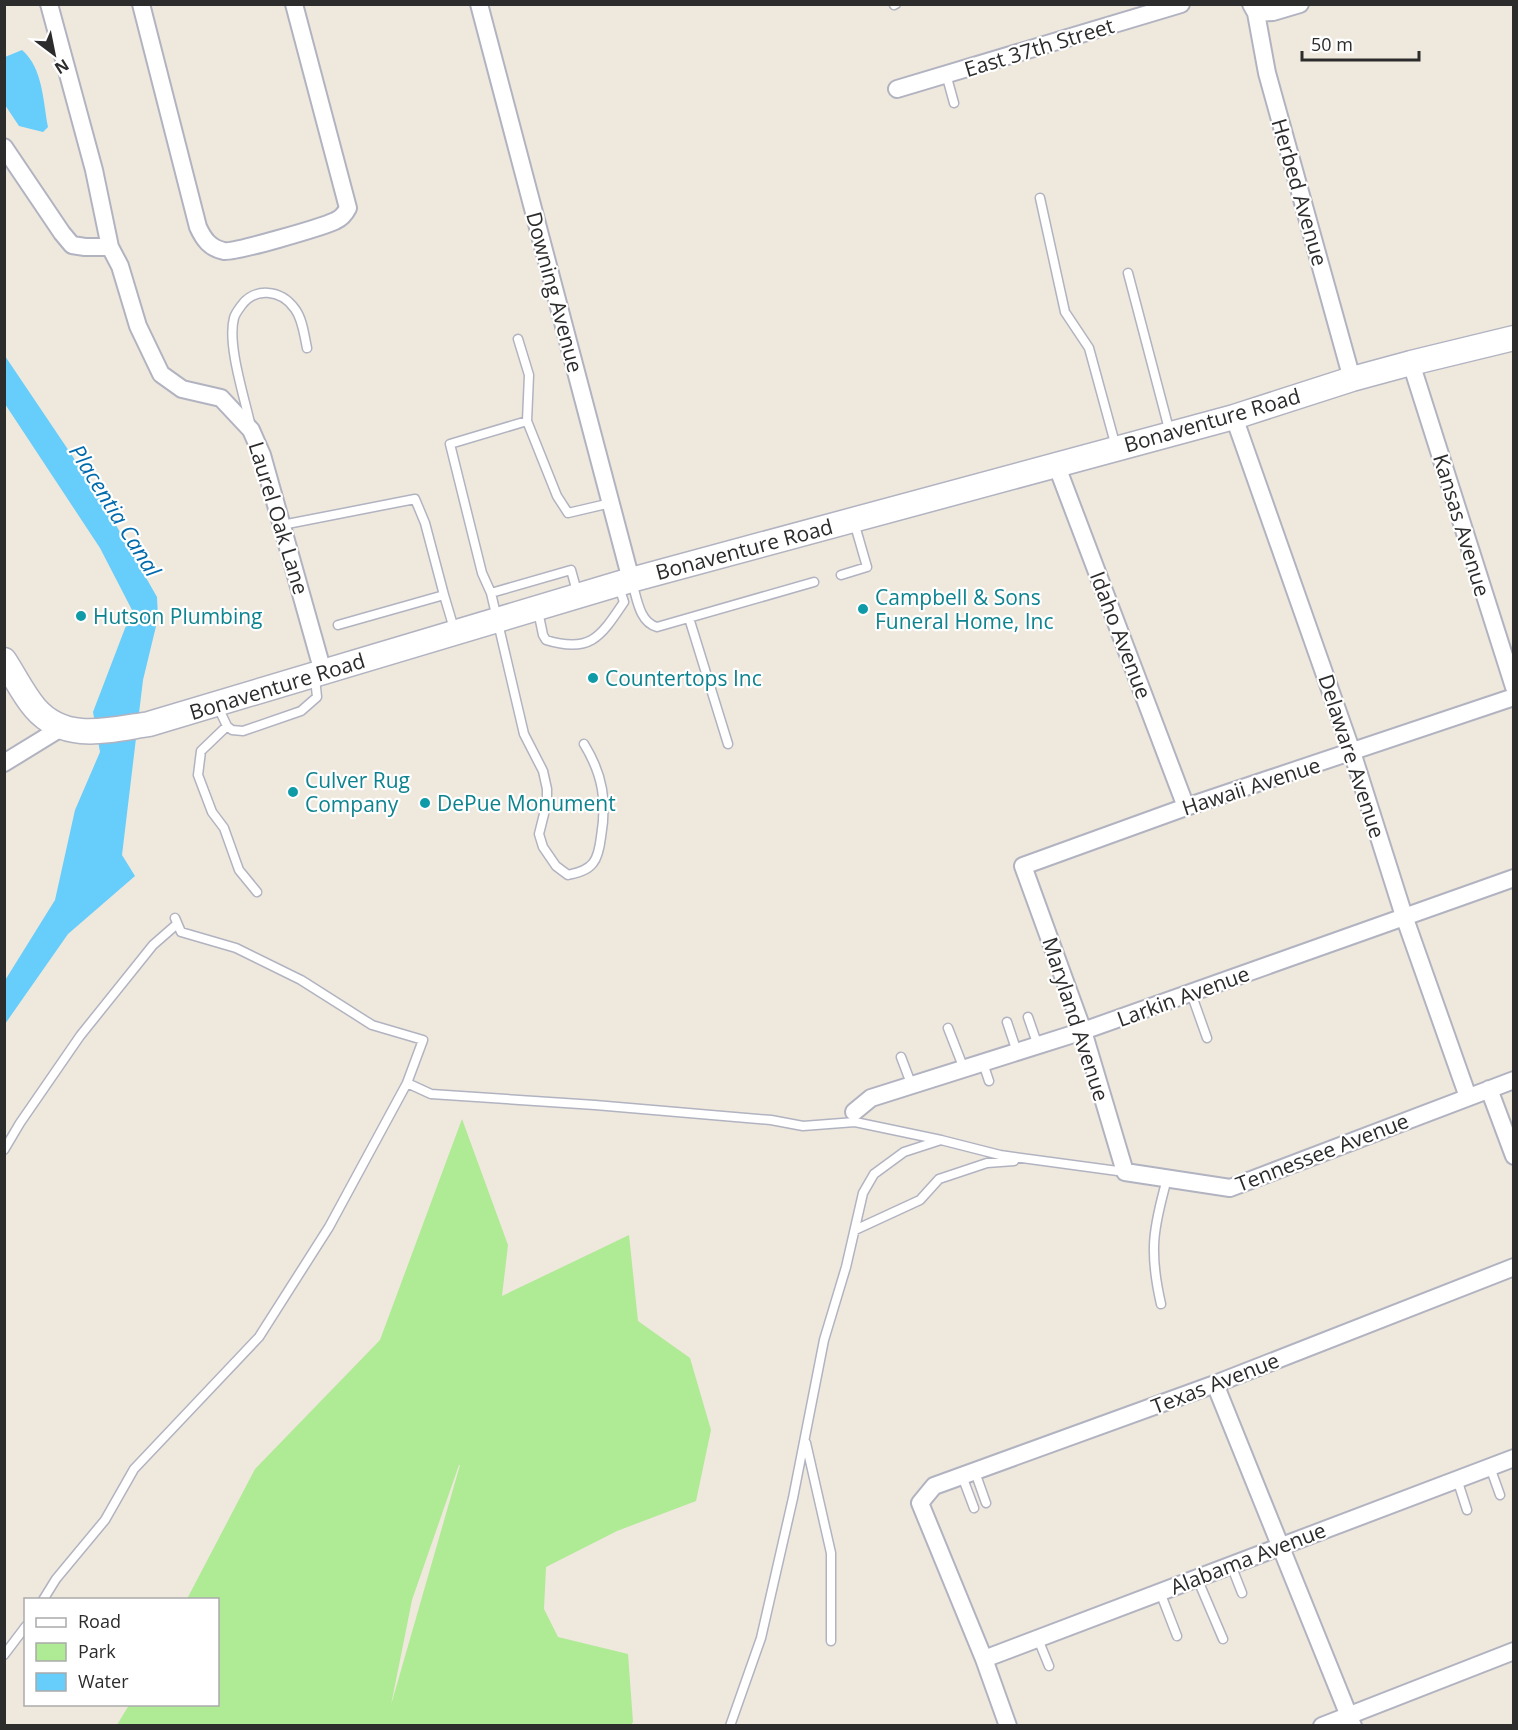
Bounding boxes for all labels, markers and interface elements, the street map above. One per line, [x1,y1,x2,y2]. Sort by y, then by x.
street label: East 37th Street [961,11,1117,83]
north arrow [24,24,84,84]
scale bar [1302,24,1419,62]
text: 50 m [1311,32,1353,56]
text: N [51,54,73,79]
street label: Herbed Avenue [1266,115,1334,269]
street label: Downing Avenue [520,209,590,375]
street label: Bonaventure Road [1121,381,1303,459]
water label: Placentia Canal [63,438,169,582]
street label: Laurel Oak Lane [242,438,316,598]
street label: Kansas Avenue [1427,450,1497,600]
street label: Bonaventure Road [652,512,836,586]
street label: Idaho Avenue [1084,567,1158,703]
place label: Campbell & Sons Funeral Home, Inc [875,583,1053,635]
place label: Hutson Plumbing [93,602,263,630]
marker: Campbell & Sons Funeral Home, Inc [856,602,870,616]
marker: Hutson Plumbing [74,609,88,623]
street label: Bonaventure Road [186,646,368,726]
place label: Countertops Inc [605,664,762,692]
street label: Delaware Avenue [1312,670,1392,842]
marker: Countertops Inc [586,671,600,685]
street label: Hawaii Avenue [1178,750,1324,822]
place label: Culver Rug Company [305,766,410,818]
marker: Culver Rug Company [286,785,300,799]
place label: DePue Monument [437,789,616,817]
marker: DePue Monument [418,796,432,810]
street label: Maryland Avenue [1036,933,1116,1105]
street label: Larkin Avenue [1113,959,1253,1033]
street label: Tennessee Avenue [1232,1106,1412,1198]
street label: Texas Avenue [1147,1346,1283,1420]
street label: Alabama Avenue [1166,1515,1330,1601]
legend [24,1598,219,1706]
text: Road [78,1609,121,1633]
text: Park [78,1639,116,1663]
text: Water [78,1669,129,1693]

